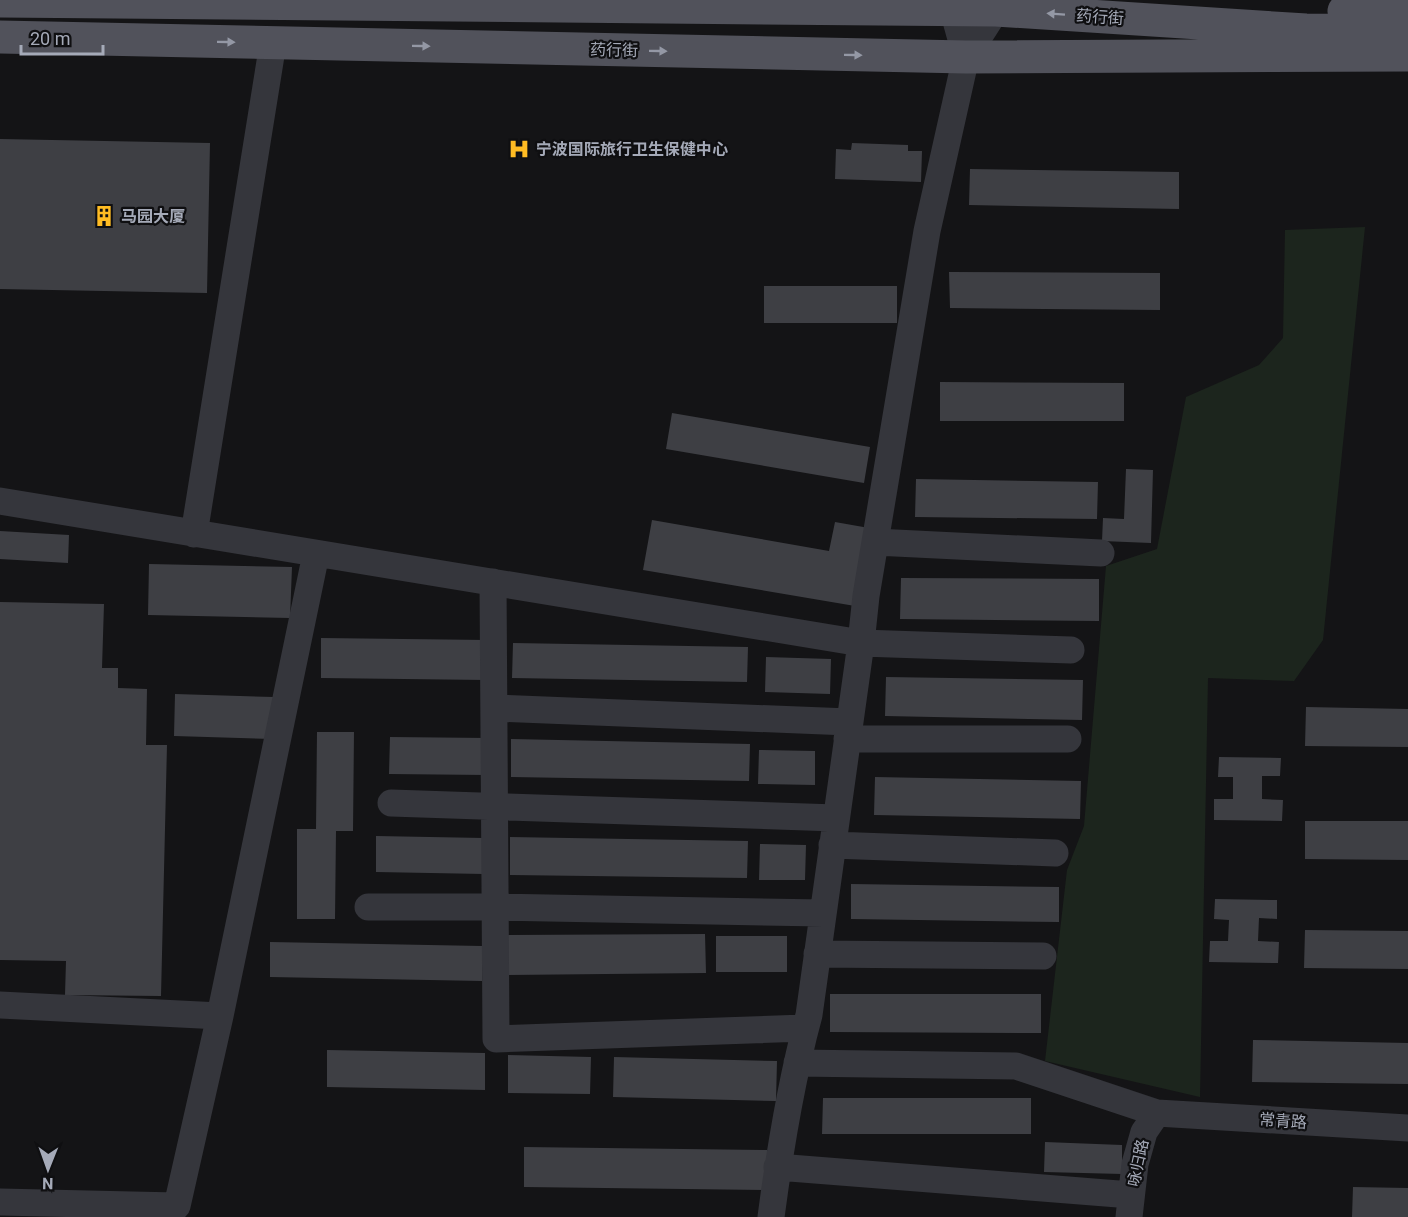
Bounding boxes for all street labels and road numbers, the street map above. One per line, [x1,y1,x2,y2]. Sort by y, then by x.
street label: 药行街 [1075,6,1125,28]
street label: 药行街 [590,40,638,60]
street label: 常青路 [1258,1110,1308,1132]
street label: 咏归路 [1124,1138,1152,1188]

